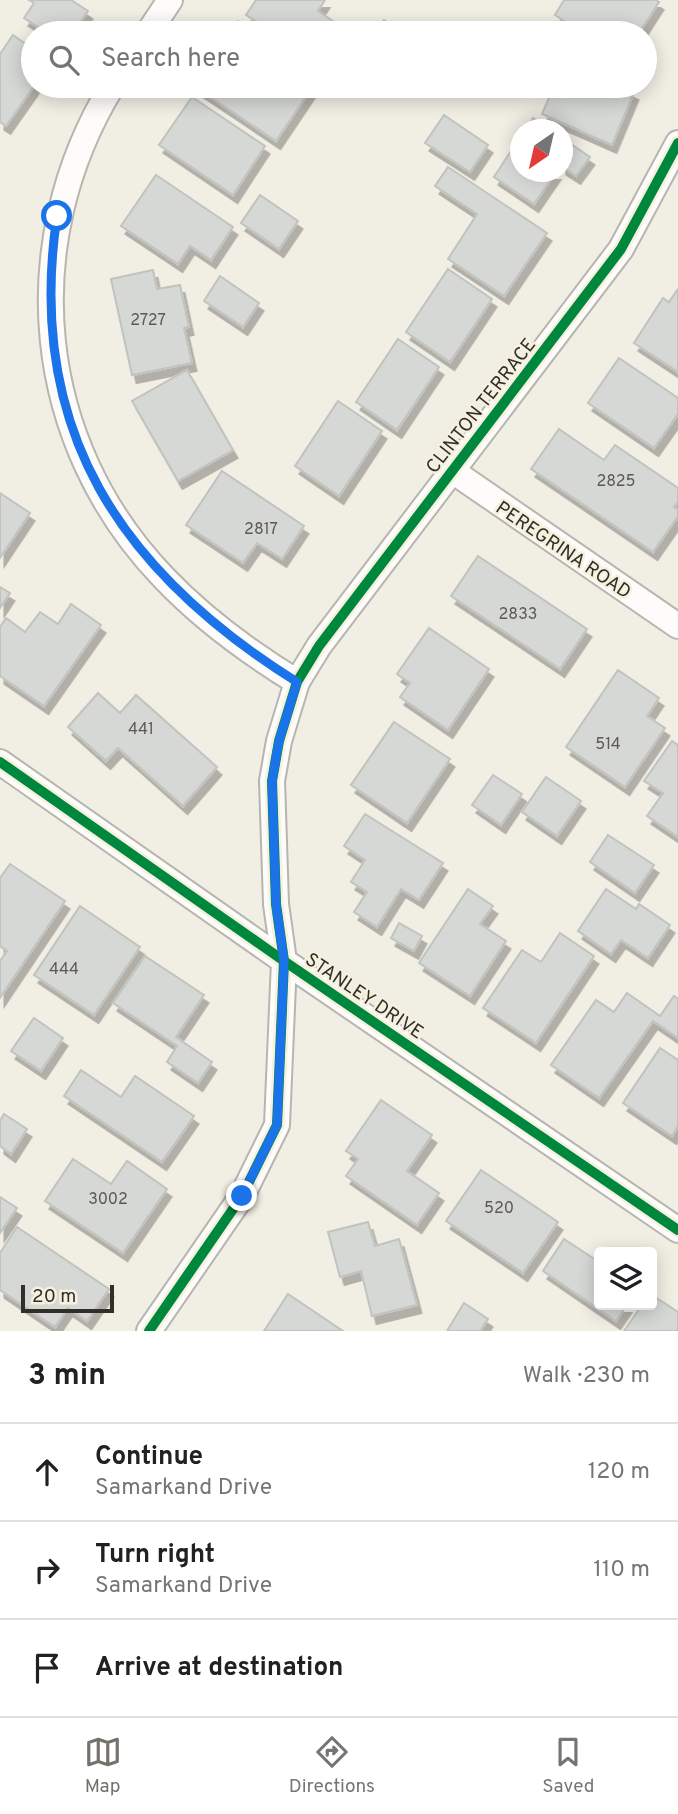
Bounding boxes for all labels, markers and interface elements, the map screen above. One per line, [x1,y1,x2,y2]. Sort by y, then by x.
search box [21,21,657,98]
icon: search [45,41,83,79]
text: Search here [101,43,240,76]
north arrow [510,119,573,182]
route start [41,200,72,231]
house number: 2727 [130,311,166,331]
street label: CLINTON TERRACE [421,334,542,479]
house number: 2825 [597,472,635,492]
street label: PEREGRINA ROAD [490,496,635,605]
house number: 2817 [244,520,278,540]
house number: 2833 [499,605,537,625]
house number: 441 [128,720,154,740]
house number: 514 [595,735,621,755]
street label: STANLEY DRIVE [300,948,428,1045]
house number: 444 [49,960,79,980]
route end [226,1180,257,1211]
house number: 3002 [88,1190,128,1210]
house number: 520 [484,1199,514,1219]
map controls [594,1247,657,1310]
button: layers [594,1247,657,1310]
scale bar [21,1282,114,1314]
text: 20 m [32,1285,76,1309]
text: 3 min [28,1358,106,1395]
text: Walk · 230 m [523,1362,650,1391]
text: Continue [95,1441,203,1474]
icon: ahead [28,1453,66,1491]
text: 120 m [588,1458,650,1487]
text: Samarkand Drive [95,1474,272,1503]
text: Turn right [95,1539,215,1572]
icon: right [28,1551,66,1589]
text: 110 m [593,1556,650,1585]
text: Samarkand Drive [95,1572,272,1601]
icon: arrive [28,1649,66,1687]
text: Arrive at destination [95,1652,343,1685]
tab: Map [84,1733,122,1799]
tab: Directions [289,1733,375,1799]
tab: Saved [542,1733,594,1799]

